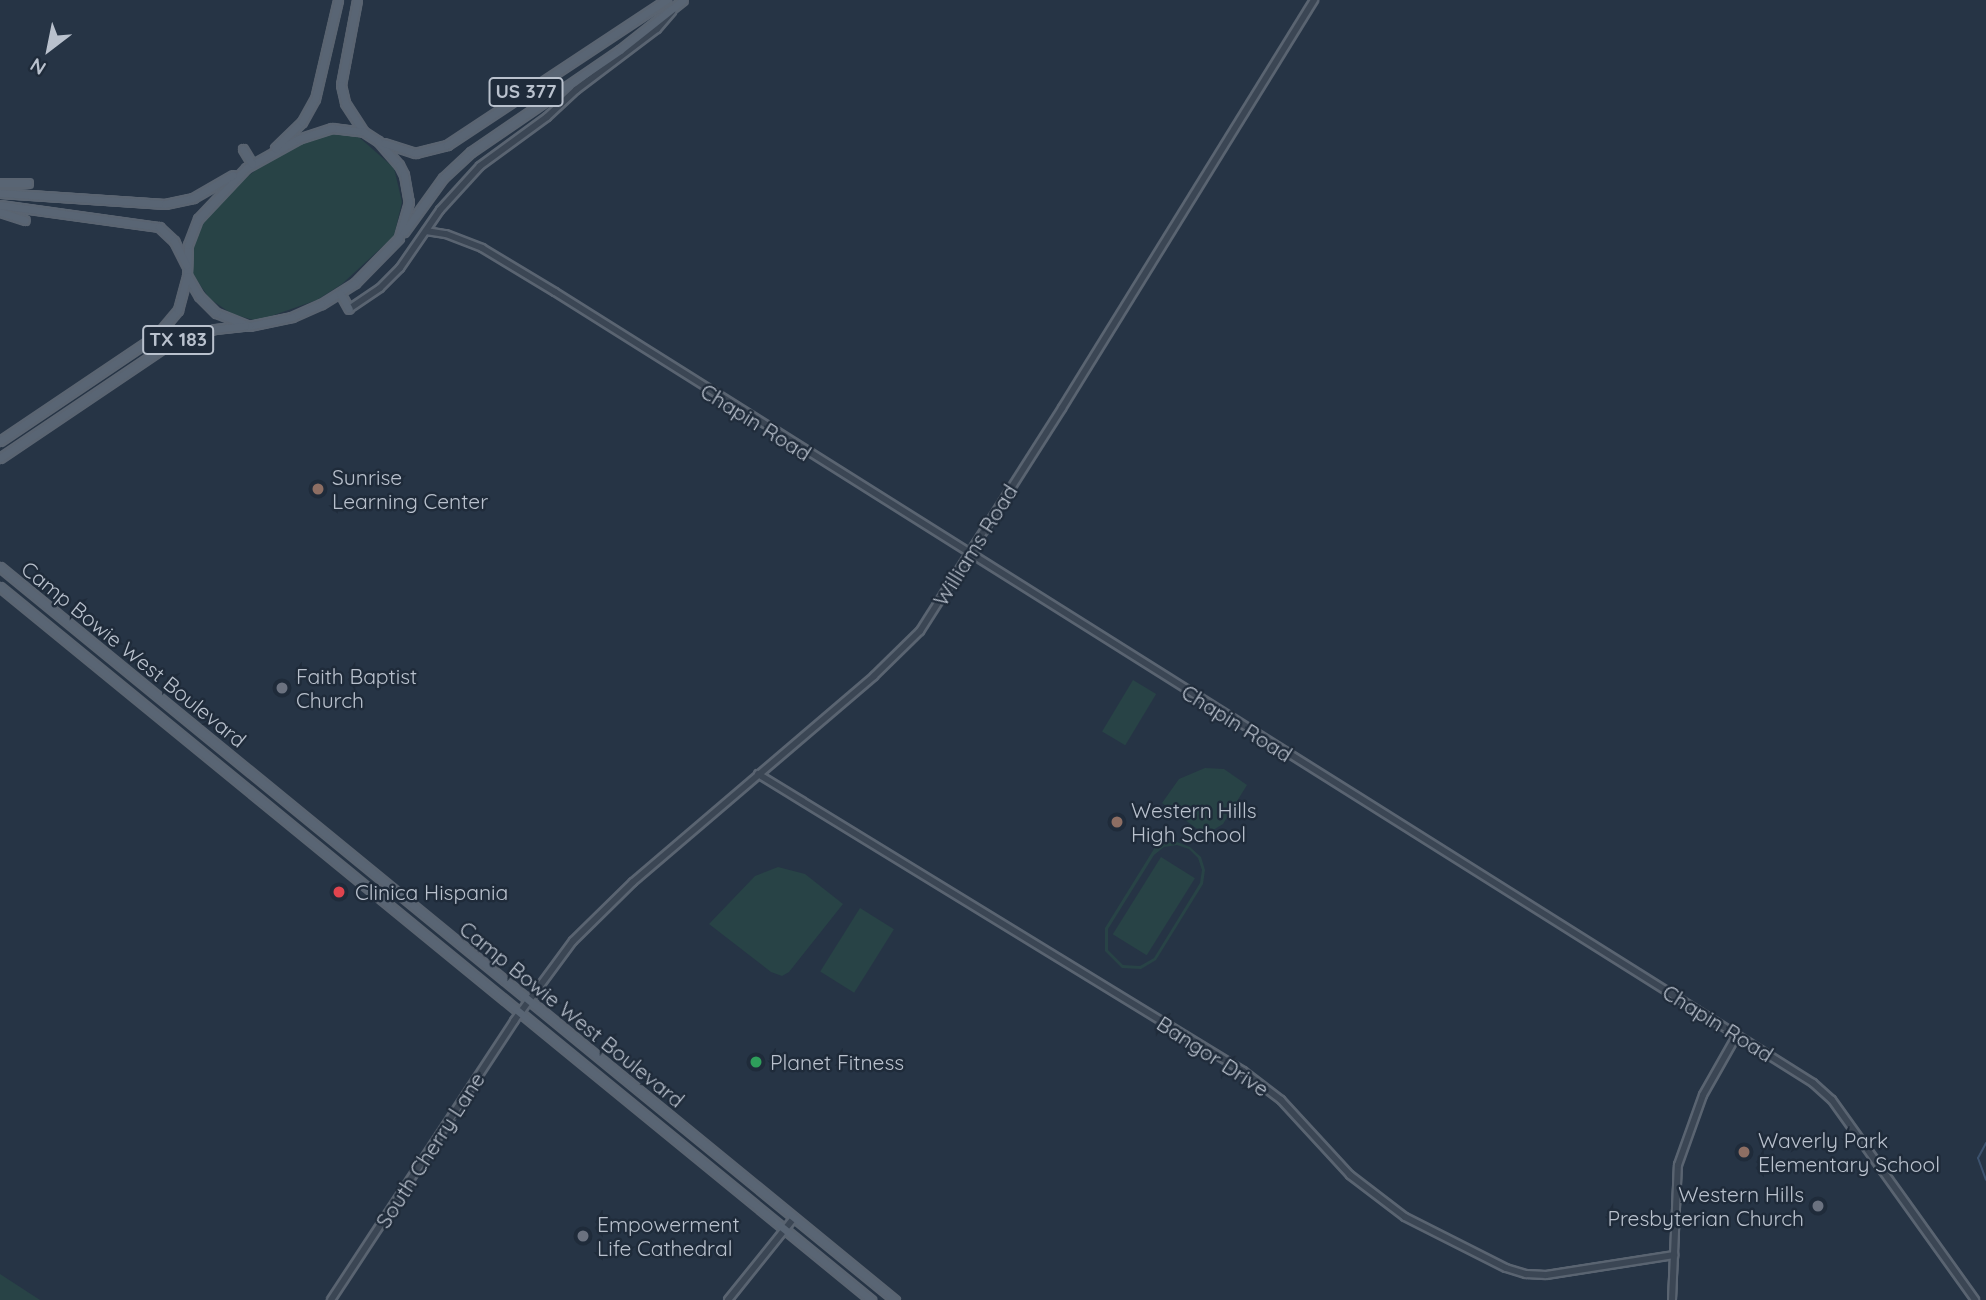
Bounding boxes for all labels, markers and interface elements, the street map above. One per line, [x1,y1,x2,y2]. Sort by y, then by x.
north arrow [14,14,84,84]
text: N [26,53,50,81]
road number: US 377 [488,76,564,108]
road number: TX 183 [141,324,215,356]
street label: Chapin Road [696,378,816,466]
place label: Sunrise Learning Center [332,464,488,514]
street label: Williams Road [928,480,1022,610]
marker: Sunrise Learning Center [310,481,326,497]
street label: Camp Bowie West Boulevard [17,556,251,752]
place label: Faith Baptist Church [296,663,417,713]
street label: Chapin Road [1177,679,1297,767]
marker: Faith Baptist Church [274,680,290,696]
place label: Western Hills High School [1131,797,1257,847]
marker: Western Hills High School [1109,814,1125,830]
place label: Clinica Hispania [355,879,508,905]
marker: Clinica Hispania [329,882,349,902]
street label: Camp Bowie West Boulevard [455,916,689,1112]
street label: Chapin Road [1658,979,1778,1067]
street label: Bangor Drive [1152,1011,1274,1101]
place label: Planet Fitness [770,1049,904,1075]
marker: Planet Fitness [748,1054,764,1070]
street label: South Cherry Lane [370,1067,490,1233]
place label: Waverly Park Elementary School [1758,1127,1940,1177]
marker: Waverly Park Elementary School [1736,1144,1752,1160]
place label: Western Hills Presbyterian Church [1607,1181,1804,1231]
marker: Western Hills Presbyterian Church [1810,1198,1826,1214]
place label: Empowerment Life Cathedral [597,1211,740,1261]
marker: Empowerment Life Cathedral [575,1228,591,1244]

